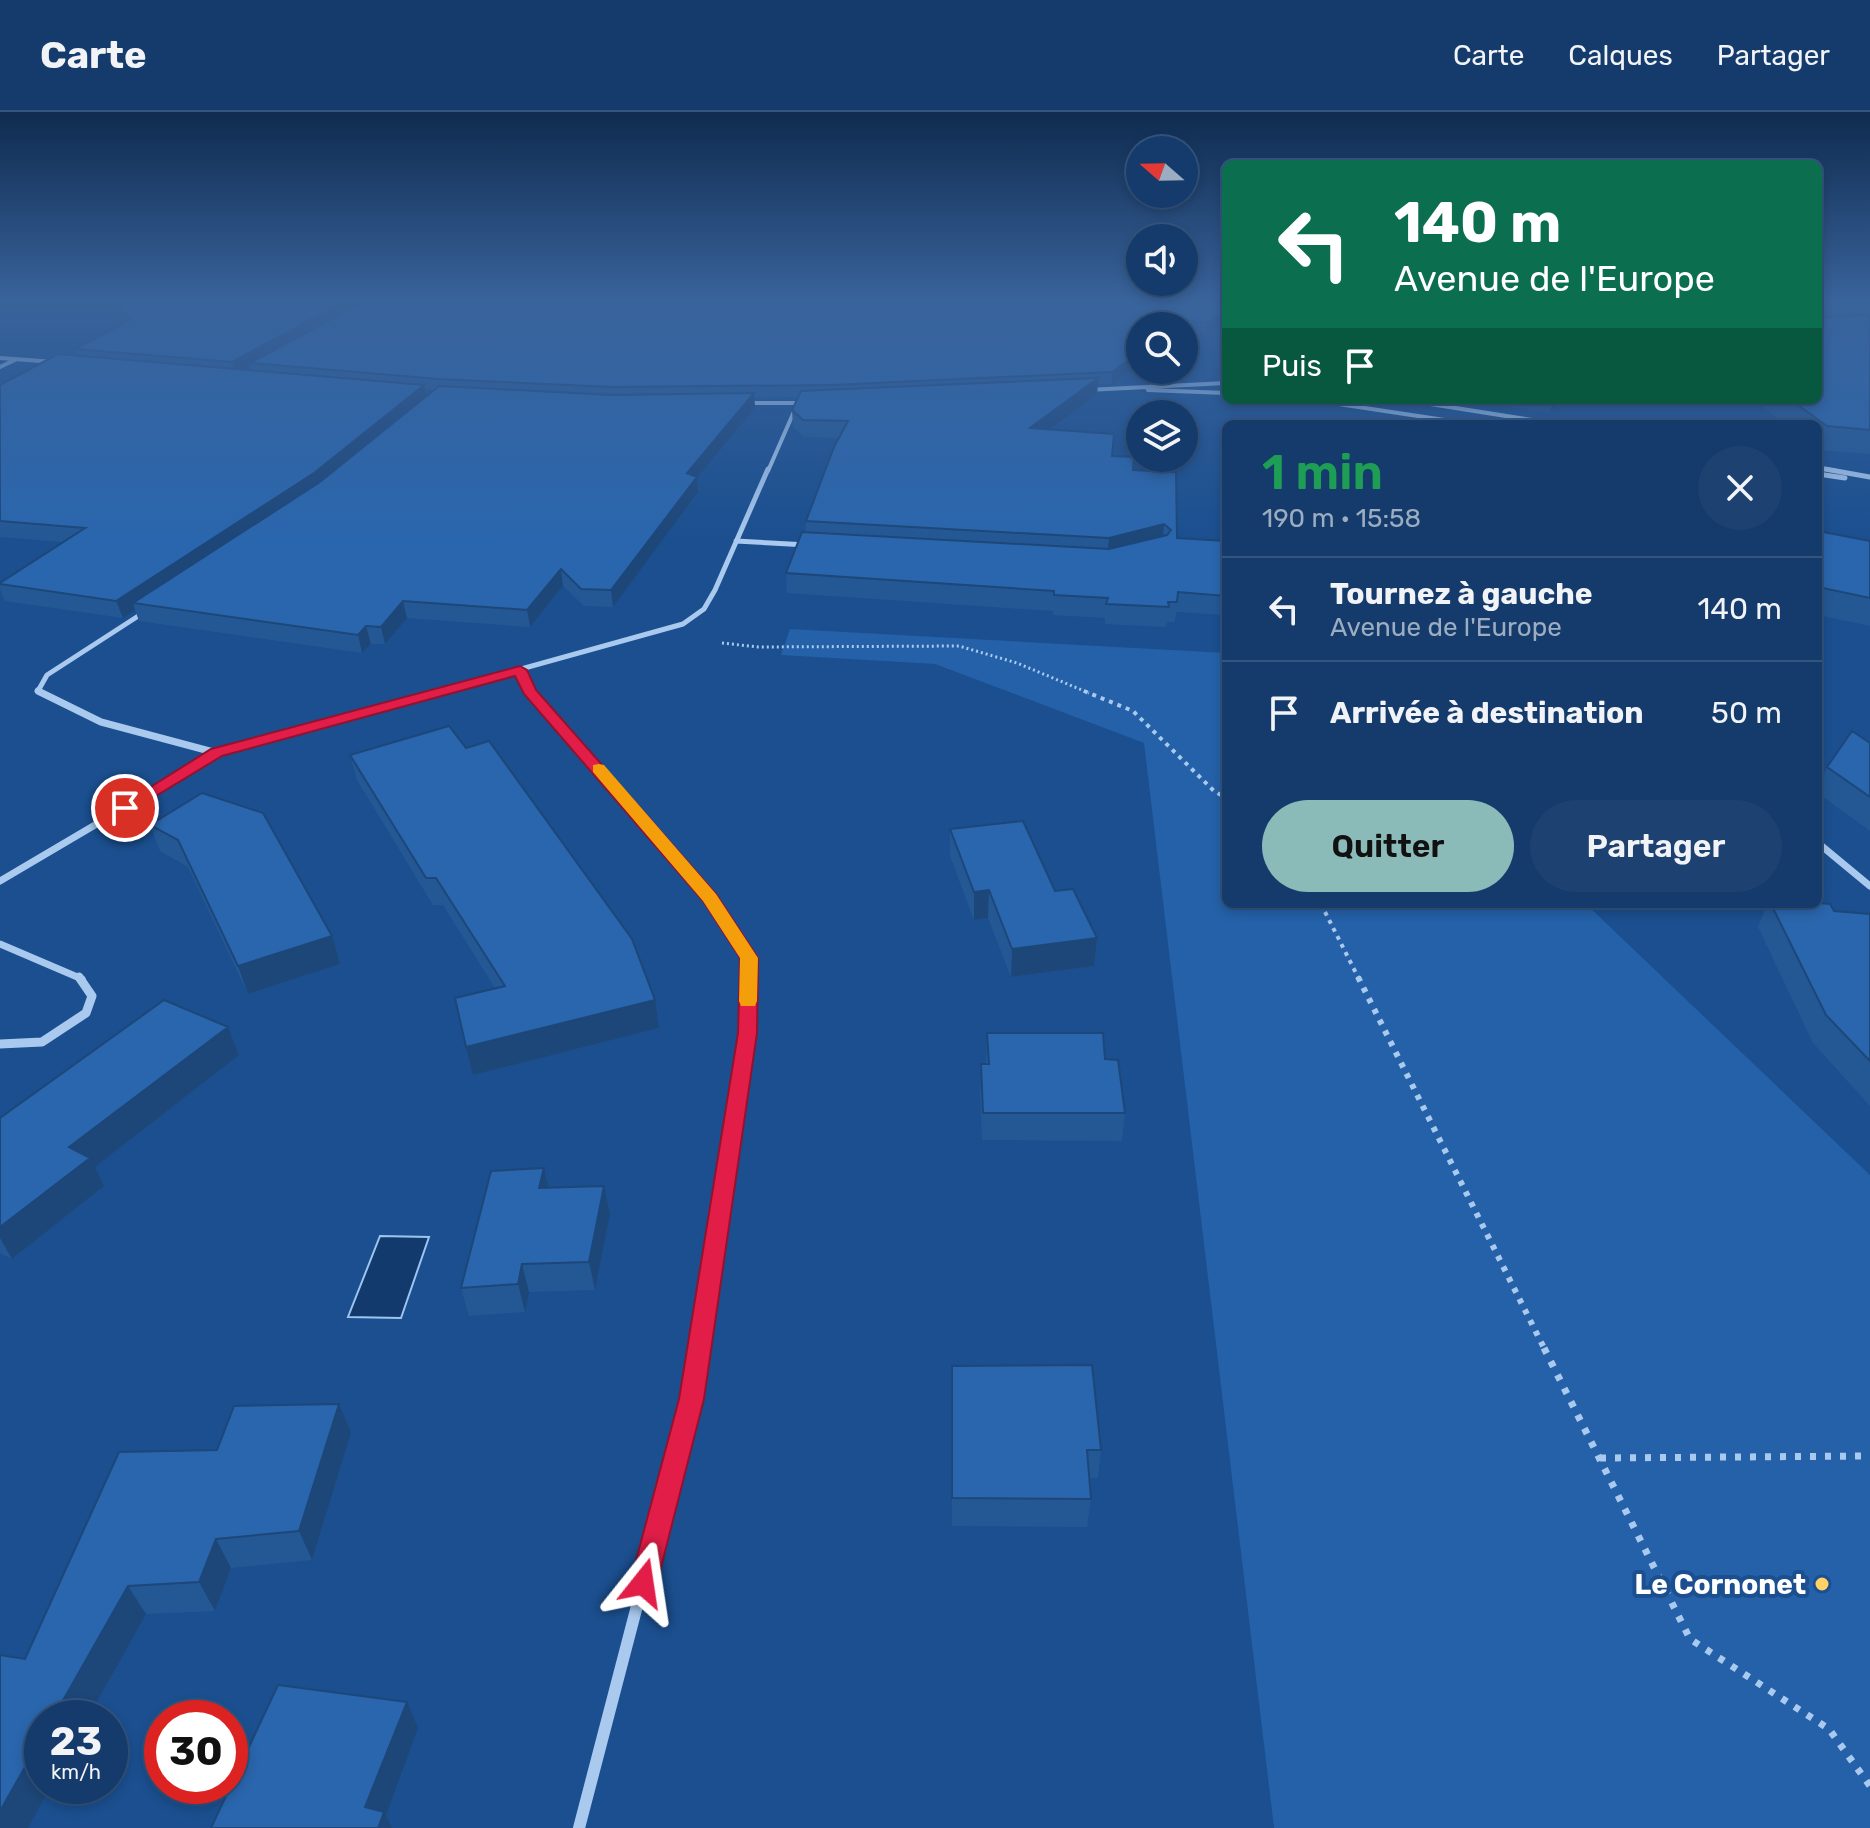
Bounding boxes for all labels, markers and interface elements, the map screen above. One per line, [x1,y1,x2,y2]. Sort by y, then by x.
text: Carte [40,32,147,78]
text: Carte [1453,39,1524,72]
text: Calques [1568,39,1673,72]
text: Partager [1717,39,1830,72]
north arrow [1126,136,1198,208]
map controls [1126,136,1198,472]
text: 140 m [1394,190,1561,256]
icon: left [1262,192,1366,296]
button: sound [1126,224,1198,296]
text: Avenue de l'Europe [1394,257,1715,300]
button: search [1126,312,1198,384]
icon: arrive [1338,344,1382,388]
text: Puis [1262,348,1322,384]
button: layers [1126,400,1198,472]
text: 1 min [1262,444,1383,501]
button: close [1698,446,1782,530]
text: 190 m · 15:58 [1262,503,1421,534]
text: Tournez à gauche [1330,576,1593,612]
icon: left [1262,587,1306,631]
text: 140 m [1697,591,1782,627]
text: Avenue de l'Europe [1330,612,1562,643]
icon: arrive [1262,691,1306,735]
text: Arrivée à destination [1330,695,1644,731]
text: 50 m [1711,695,1782,731]
pin [91,774,159,842]
icon: arrive [103,786,147,830]
button: Quitter [1262,800,1514,892]
button: Partager [1530,800,1782,892]
position arrow [601,1541,685,1625]
place label: Le Cornonet [1635,1568,1806,1601]
marker: Le Cornonet [1813,1575,1831,1593]
speed limit sign: 30 [144,1700,248,1804]
text: 23 [50,1718,102,1765]
text: km/h [51,1760,101,1784]

